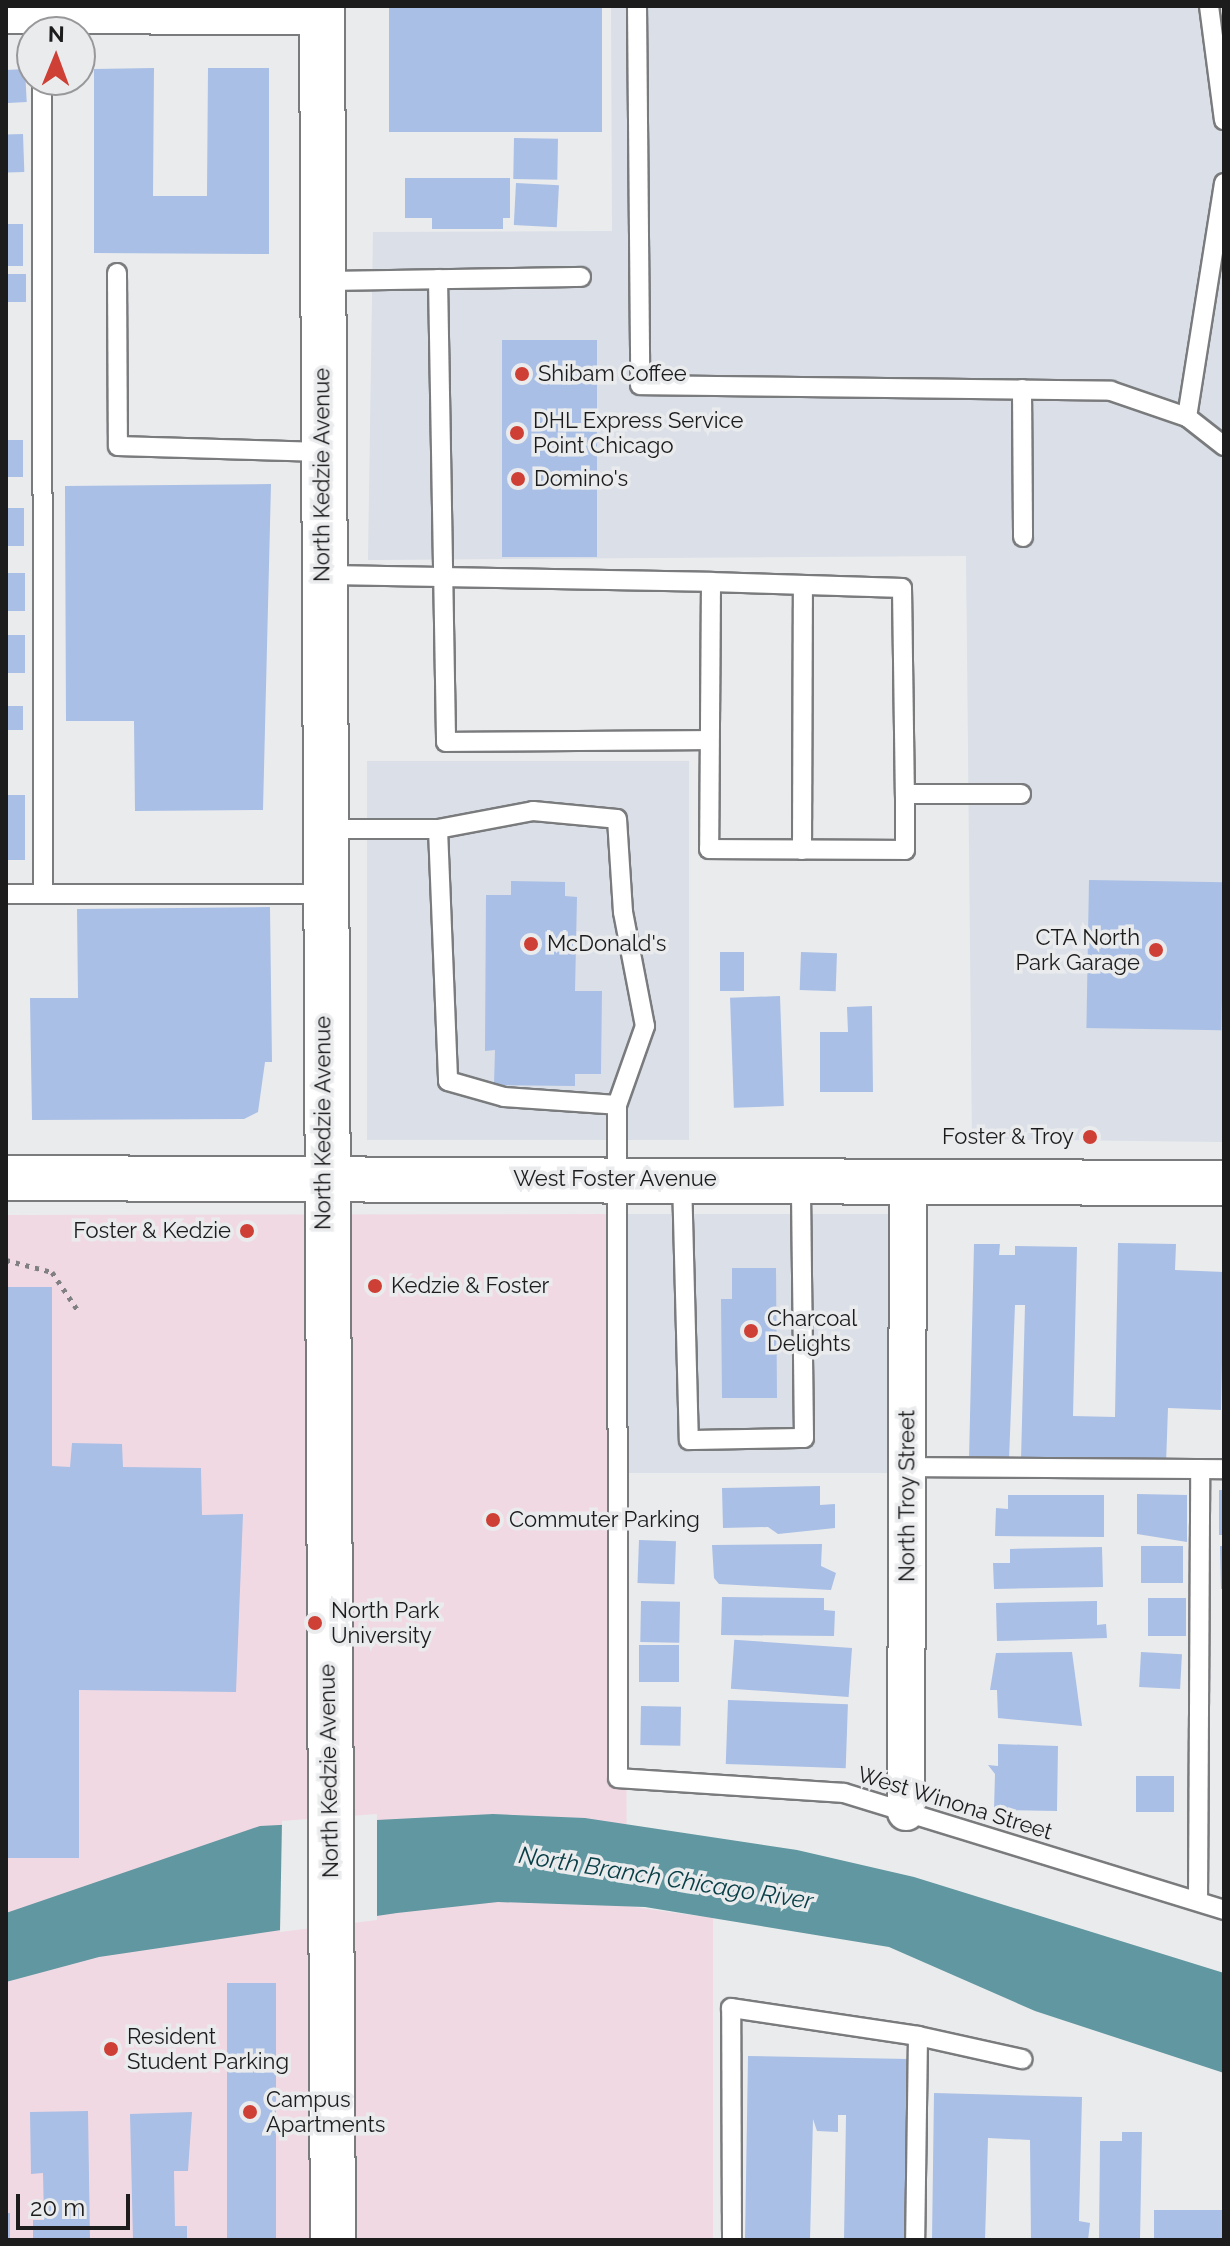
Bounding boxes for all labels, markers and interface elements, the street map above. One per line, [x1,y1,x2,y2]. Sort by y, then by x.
north arrow [16,16,96,96]
text: N [48,21,65,47]
place label: Shibam Coffee [538,361,687,387]
marker: Shibam Coffee [513,365,531,383]
street label: North Kedzie Avenue [309,368,335,582]
place label: DHL Express Service Point Chicago [533,407,744,458]
marker: DHL Express Service Point Chicago [508,424,526,442]
place label: Domino's [534,466,628,492]
marker: Domino's [509,470,527,488]
place label: CTA North Park Garage [1016,924,1140,976]
place label: McDonald's [547,931,666,957]
marker: McDonald's [522,935,540,953]
marker: CTA North Park Garage [1147,941,1165,959]
street label: North Kedzie Avenue [310,1016,336,1230]
place label: Foster & Troy [941,1124,1074,1150]
marker: Foster & Troy [1081,1128,1099,1146]
street label: West Foster Avenue [513,1166,717,1192]
place label: Foster & Kedzie [73,1218,231,1244]
marker: Foster & Kedzie [238,1222,256,1240]
place label: Kedzie & Foster [391,1273,549,1299]
marker: Kedzie & Foster [366,1277,384,1295]
place label: Charcoal Delights [767,1305,857,1356]
marker: Charcoal Delights [742,1322,760,1340]
street label: North Troy Street [894,1409,920,1583]
place label: Commuter Parking [509,1507,700,1533]
marker: Commuter Parking [484,1511,502,1529]
place label: North Park University [331,1597,439,1648]
marker: North Park University [306,1614,324,1632]
street label: North Kedzie Avenue [314,1663,344,1879]
street label: West Winona Street [854,1761,1056,1845]
water label: North Branch Chicago River [517,1841,815,1915]
place label: Resident Student Parking [127,2023,289,2074]
marker: Resident Student Parking [102,2040,120,2058]
place label: Campus Apartments [266,2086,385,2138]
marker: Campus Apartments [241,2103,259,2121]
scale bar [20,2178,134,2228]
text: 20 m [30,2193,85,2222]

